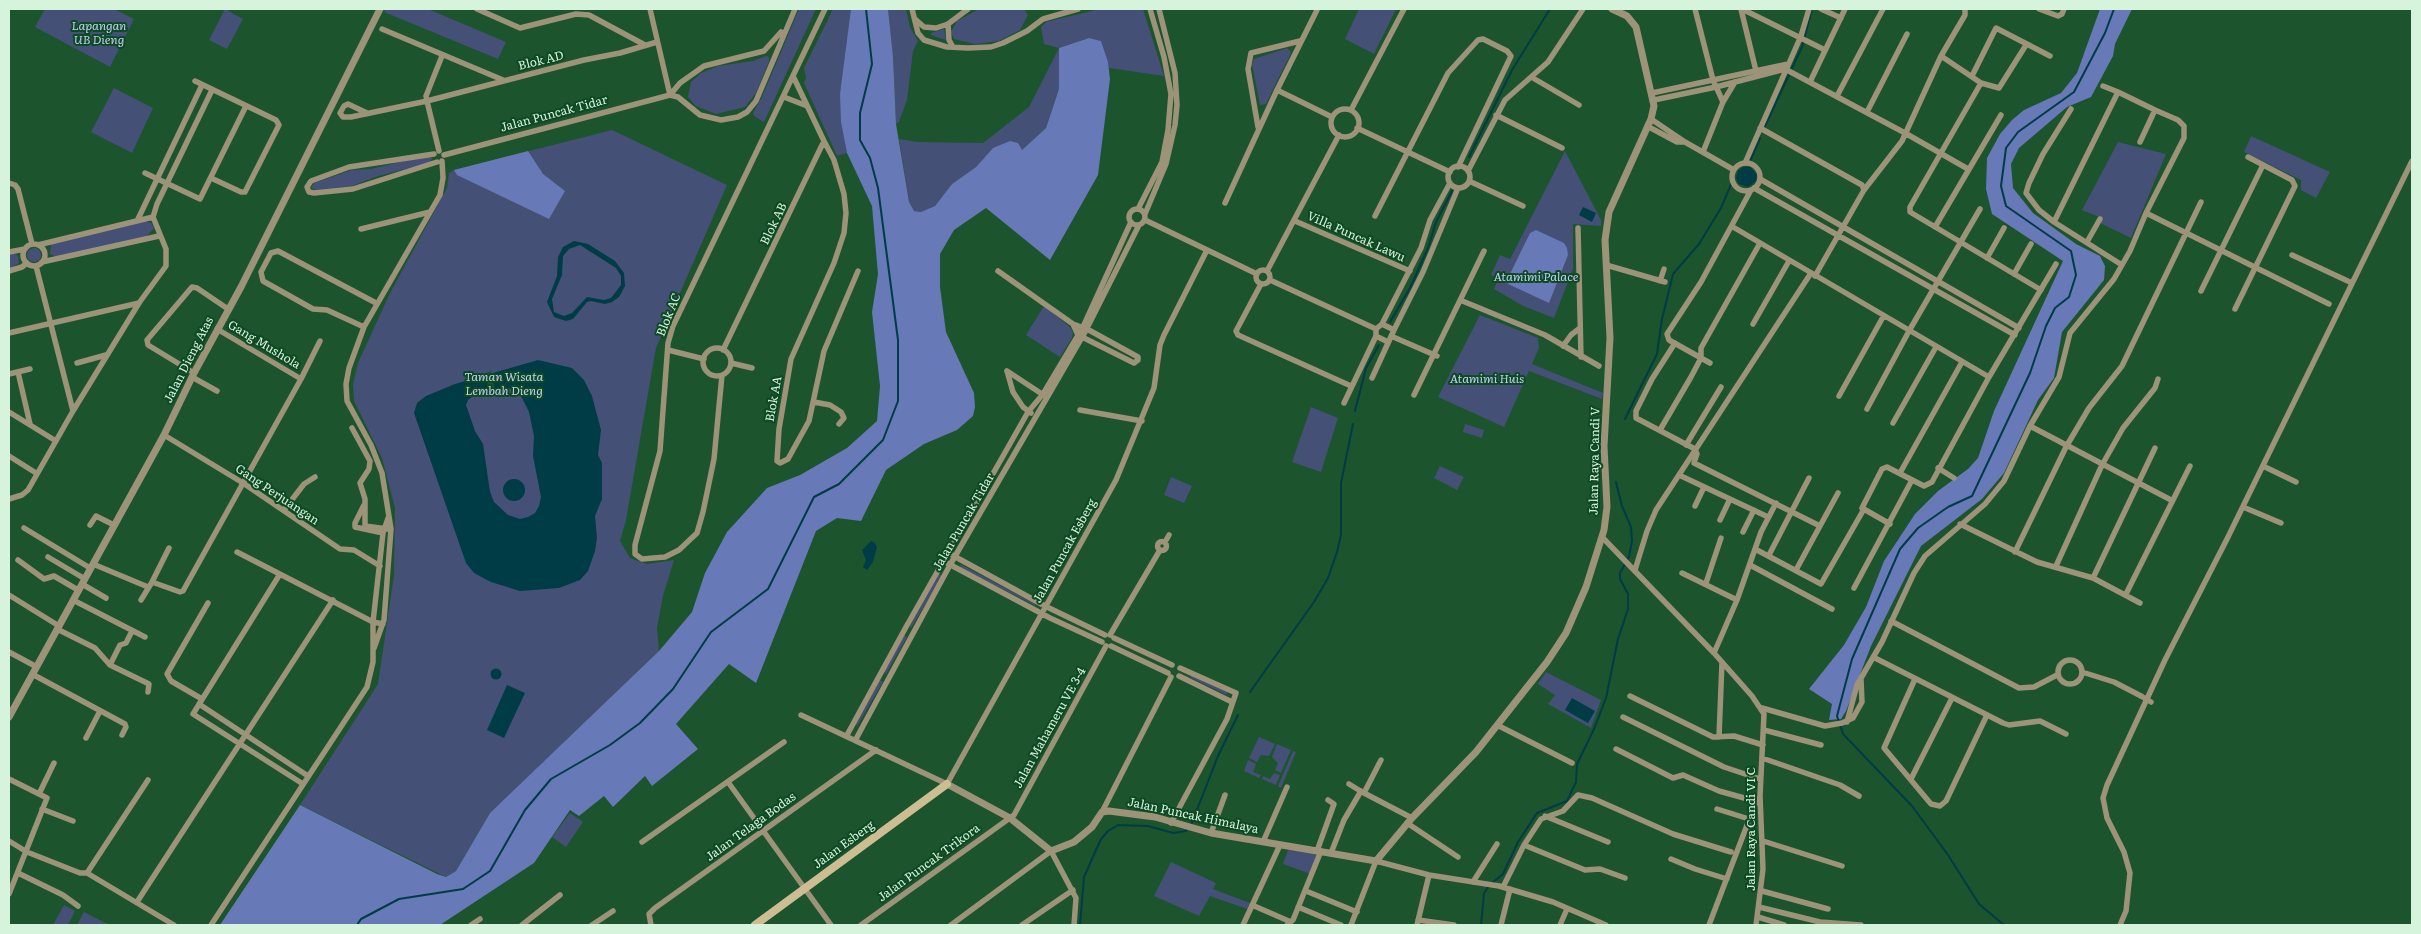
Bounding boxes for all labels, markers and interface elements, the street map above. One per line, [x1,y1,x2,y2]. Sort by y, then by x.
park label: Lapangan UB Dieng [72,19,126,47]
street label: Blok AD [517,48,565,74]
street label: Jalan Puncak Tidar [499,93,609,135]
street label: Blok AB [758,201,790,247]
street label: Villa Puncak Lawu [1305,209,1407,265]
park label: Atamimi Palace [1493,270,1579,284]
street label: Blok AC [654,291,684,339]
street label: Jalan Dieng Atas [161,315,217,405]
street label: Gang Mushola [225,318,303,372]
park label: Taman Wisata Lembah Dieng [465,370,543,398]
park label: Atamimi Huis [1450,372,1524,386]
street label: Blok AA [763,375,785,423]
street label: Jalan Raya Candi V [1587,407,1603,515]
street label: Gang Perjuangan [232,462,322,528]
street label: Jalan Puncak Tidar [930,471,998,573]
street label: Jalan Puncak Esberg [1030,496,1100,606]
street label: Jalan Mahameru VE 3-4 [1011,665,1089,791]
street label: Jalan Raya Candi VI C [1744,767,1758,891]
street label: Jalan Telaga Bodas [703,790,799,864]
street label: Jalan Puncak Himalaya [1126,795,1260,837]
street label: Jalan Esberg [811,818,877,872]
street label: Jalan Puncak Trikora [875,821,983,905]

